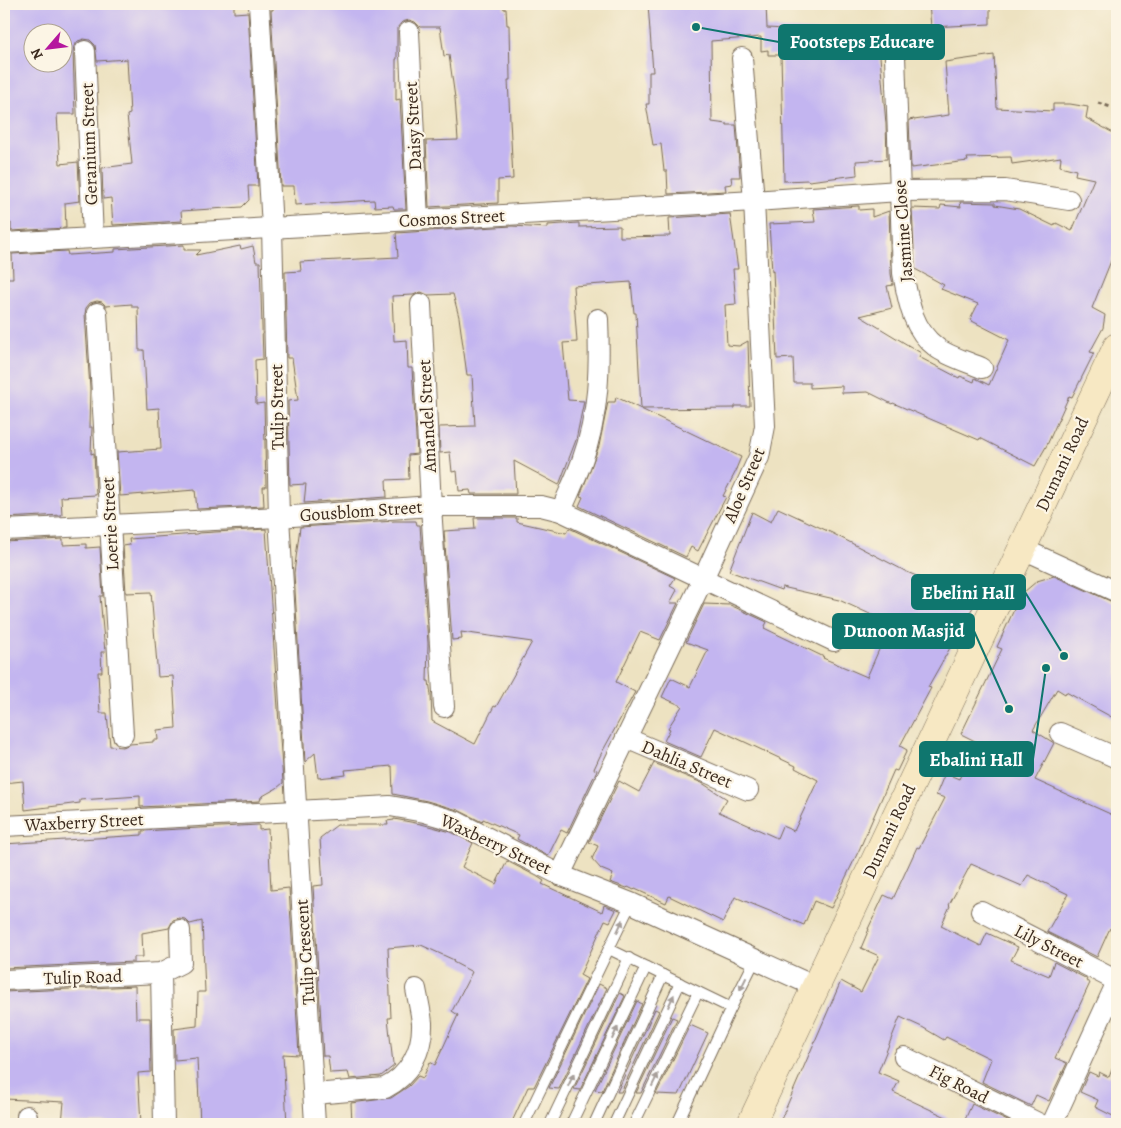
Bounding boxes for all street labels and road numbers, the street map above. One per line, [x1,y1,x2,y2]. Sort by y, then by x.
street label: Daisy Street [399,81,427,171]
street label: Geranium Street [75,82,103,206]
street label: Jasmine Close [887,179,919,283]
street label: Cosmos Street [398,203,506,233]
street label: Amandel Street [412,359,442,474]
street label: Tulip Street [264,364,290,450]
street label: Dumani Road [1030,413,1095,515]
street label: Aloe Street [717,444,771,527]
street label: Loerie Street [96,476,124,572]
street label: Gousblom Street [299,495,423,527]
street label: Dahlia Street [638,734,736,794]
street label: Dumani Road [857,780,922,882]
street label: Waxberry Street [23,807,144,837]
street label: Waxberry Street [436,807,555,880]
street label: Tulip Crescent [289,898,321,1006]
street label: Lily Street [1010,918,1088,974]
street label: Tulip Road [43,964,123,990]
street label: Fig Road [925,1059,993,1109]

